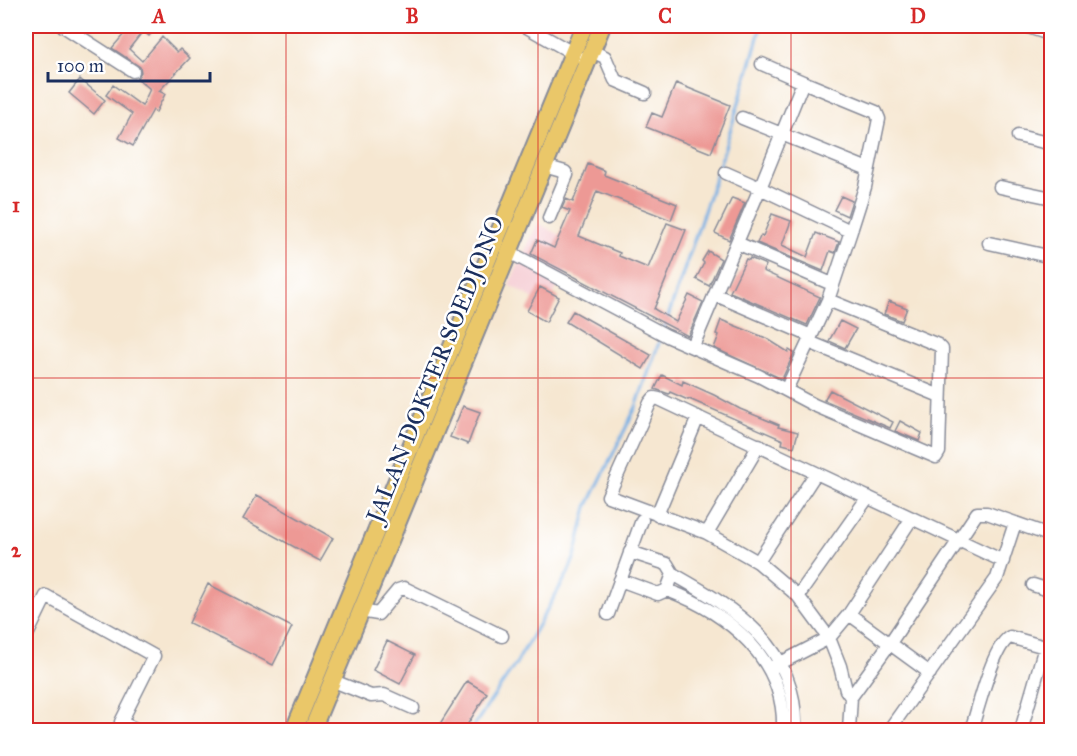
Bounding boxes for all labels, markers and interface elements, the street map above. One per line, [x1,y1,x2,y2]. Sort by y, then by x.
text: A [150,4,166,28]
text: B [405,4,419,28]
text: C [658,4,672,28]
text: D [910,4,926,28]
scale bar [48,45,210,83]
text: 100 m [57,55,104,77]
text: 1 [12,193,20,217]
street label: JALAN DOKTER SOEDJONO [358,211,510,530]
text: 2 [11,538,22,562]

